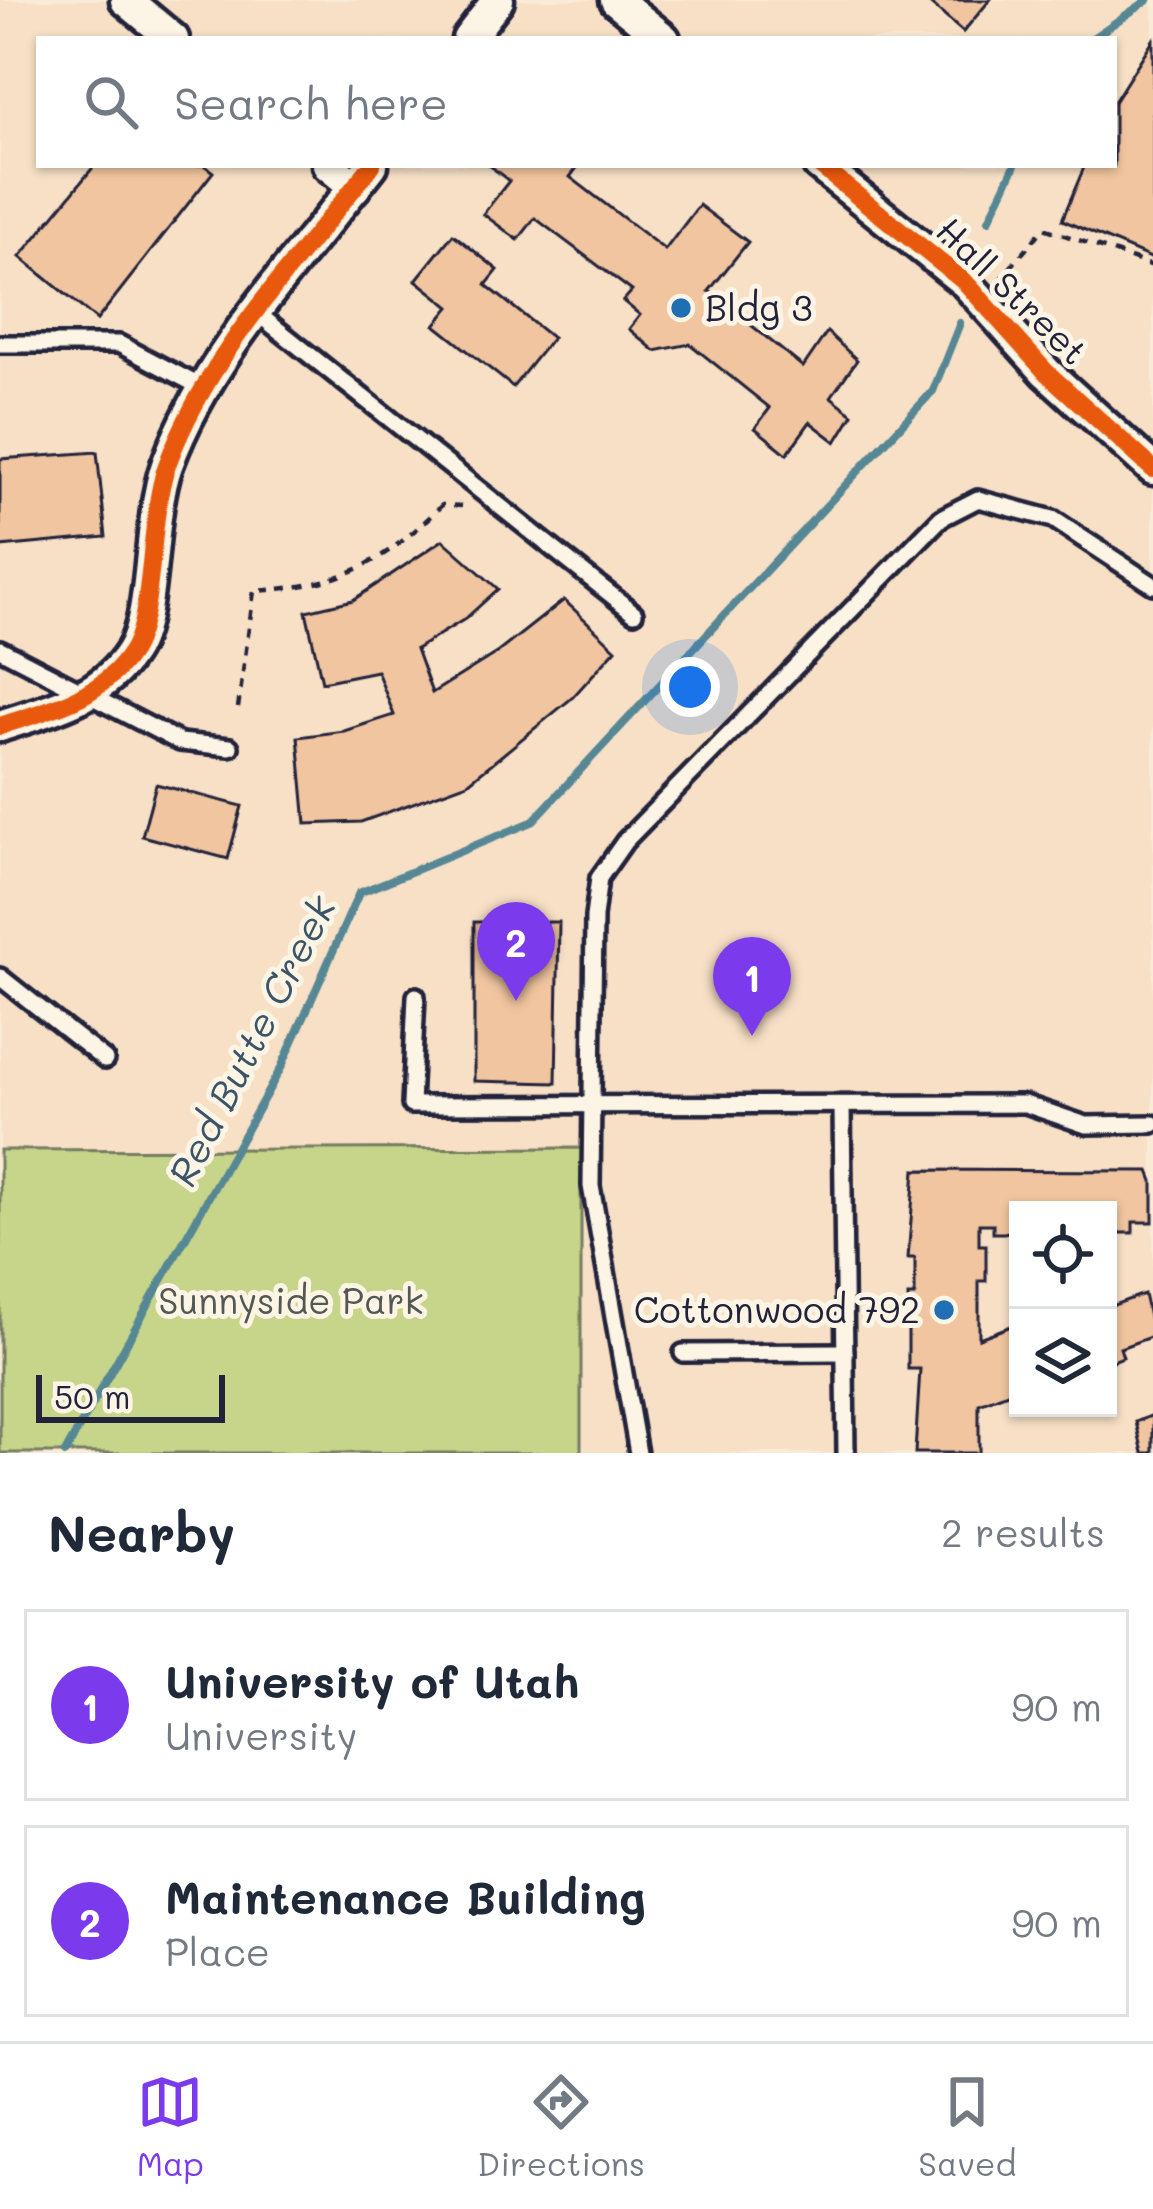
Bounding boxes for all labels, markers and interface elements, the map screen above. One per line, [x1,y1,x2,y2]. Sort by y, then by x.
search box [36,36,1117,168]
icon: search [78,69,144,135]
text: Search here [174,73,448,131]
street label: Hall Street [928,206,1099,374]
place label: Bldg 3 [705,283,813,330]
marker: Bldg 3 [668,295,694,321]
your location [660,657,720,717]
water label: Red Butte Creek [155,885,346,1194]
pin: 2 [477,902,555,1001]
pin: 1 [713,937,791,1036]
map controls [1009,1201,1117,1417]
button: locate [1009,1201,1117,1309]
park label: Sunnyside Park [158,1276,424,1324]
place label: Cottonwood 792 [634,1285,920,1332]
marker: Cottonwood 792 [931,1297,957,1323]
button: layers [1009,1309,1117,1417]
scale bar [36,1369,225,1422]
text: 50 m [54,1374,130,1417]
text: Nearby [48,1498,235,1565]
text: 2 results [941,1506,1105,1557]
text: University of Utah [165,1651,579,1709]
text: 1 [81,1680,99,1731]
text: 90 m [1011,1680,1102,1731]
text: University [165,1709,357,1760]
text: Maintenance Building [165,1867,646,1925]
text: 2 [79,1896,101,1947]
text: 90 m [1011,1896,1102,1947]
text: Place [165,1925,270,1976]
tab: Map [137,2069,204,2184]
tab: Directions [477,2069,645,2184]
tab: Saved [918,2069,1016,2184]

